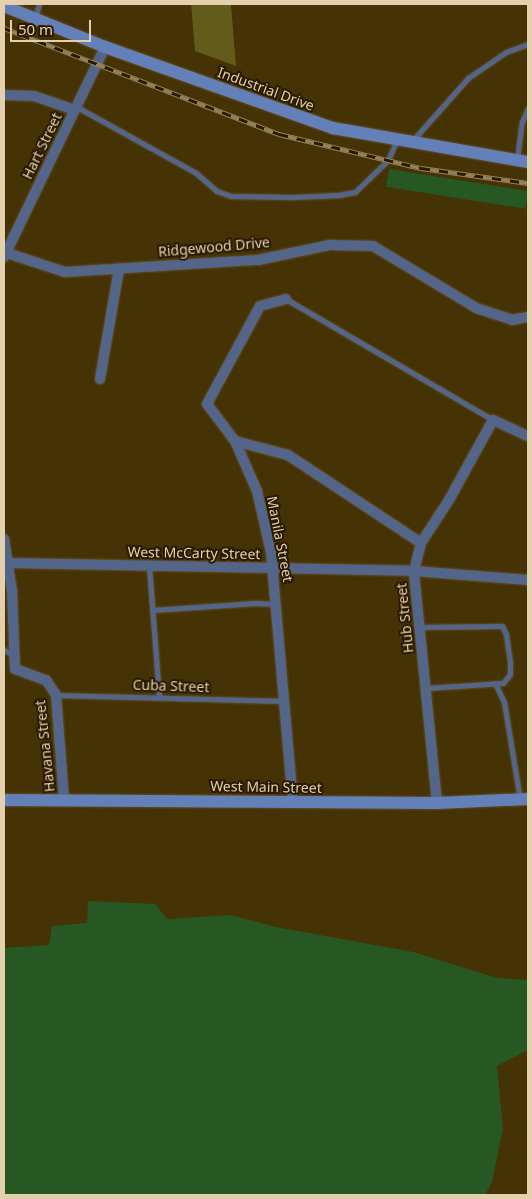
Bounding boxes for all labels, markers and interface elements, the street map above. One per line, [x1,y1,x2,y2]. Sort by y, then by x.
scale bar [12,10,94,42]
text: 50 m [18,19,53,39]
street label: Industrial Drive [215,64,317,114]
street label: Hart Street [19,110,65,182]
street label: Ridgewood Drive [157,234,271,260]
street label: Manila Street [263,495,297,583]
street label: West McCarty Street [127,543,261,563]
street label: Hub Street [393,582,417,654]
street label: Cuba Street [132,676,210,696]
street label: Havana Street [32,699,58,793]
street label: West Main Street [210,778,322,796]

